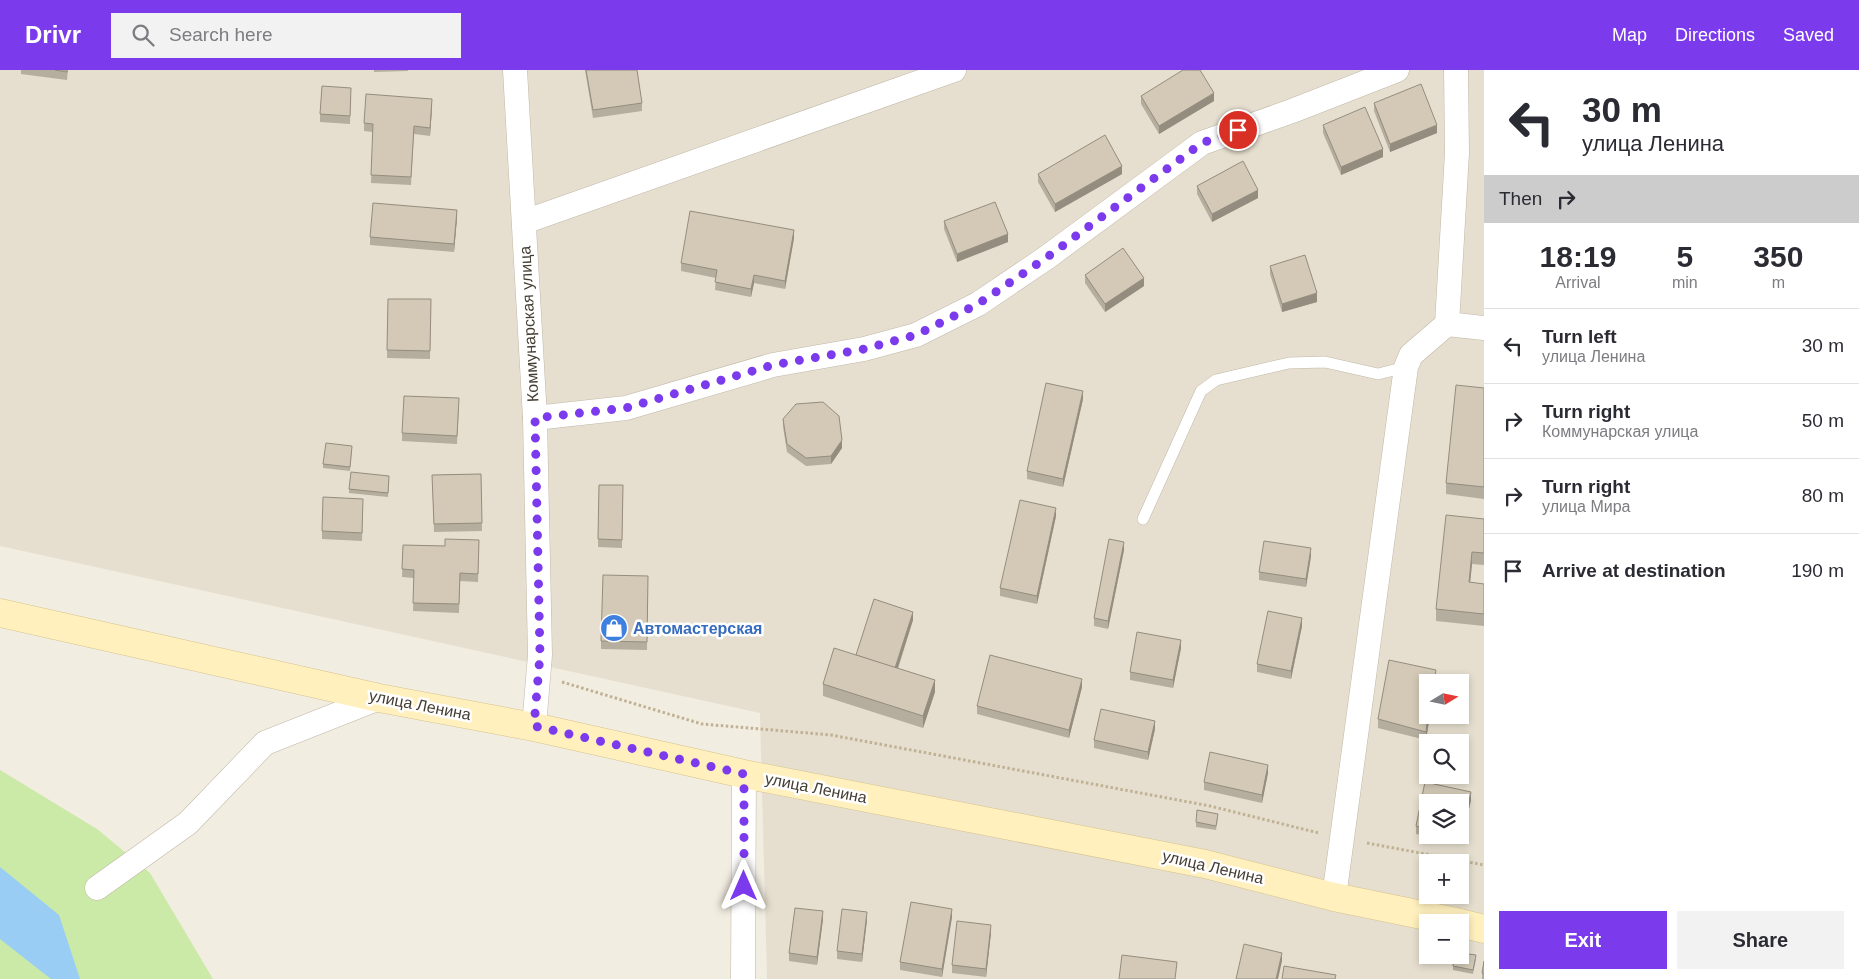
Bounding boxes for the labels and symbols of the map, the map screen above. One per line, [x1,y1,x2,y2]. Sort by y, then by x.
pin [1217,109,1259,151]
street label: Коммунарская улица [516,245,542,403]
shop icon: Автомастерская [599,613,629,643]
place label: Автомастерская [633,620,762,637]
north arrow [1419,674,1469,724]
street label: улица Ленина [368,687,472,723]
street label: улица Ленина [764,770,868,806]
street label: улица Ленина [1161,847,1265,887]
position arrow [717,859,769,911]

